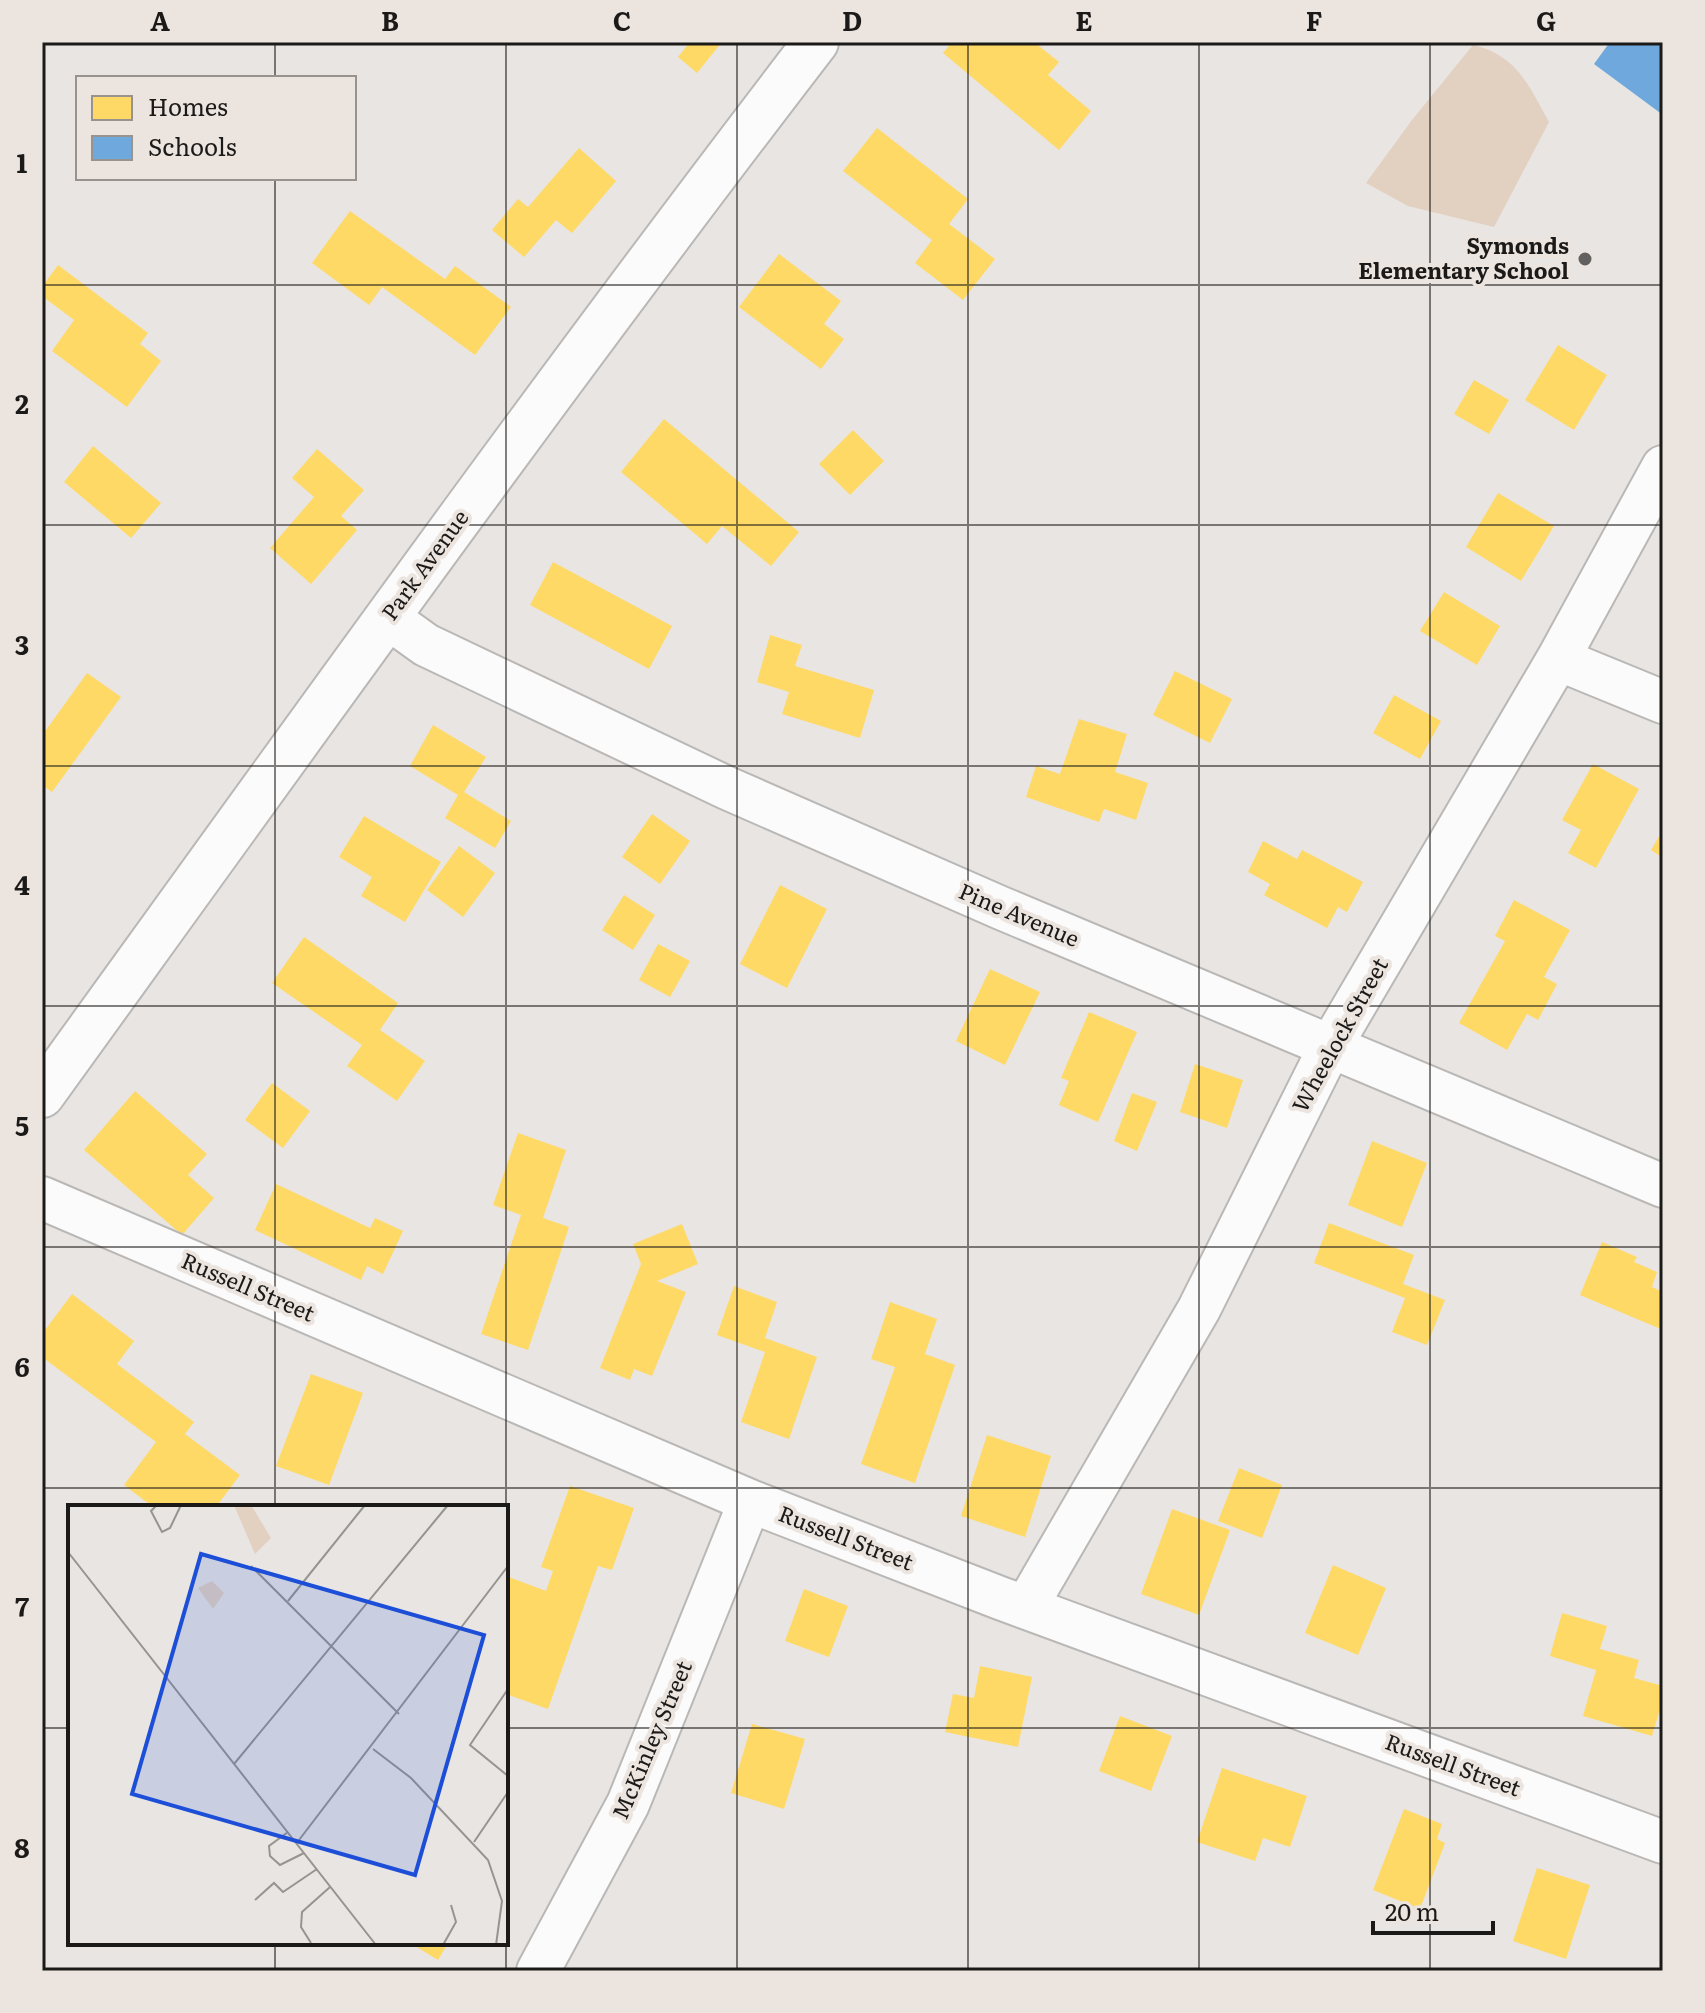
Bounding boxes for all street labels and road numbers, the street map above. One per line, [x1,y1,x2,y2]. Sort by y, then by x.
street label: Park Avenue [372,502,475,626]
street label: Pine Avenue [954,873,1085,954]
street label: Wheelock Street [1282,951,1395,1118]
street label: Russell Street [177,1243,320,1329]
street label: Russell Street [774,1496,919,1577]
street label: McKinley Street [602,1655,699,1824]
street label: Russell Street [1381,1724,1526,1803]

